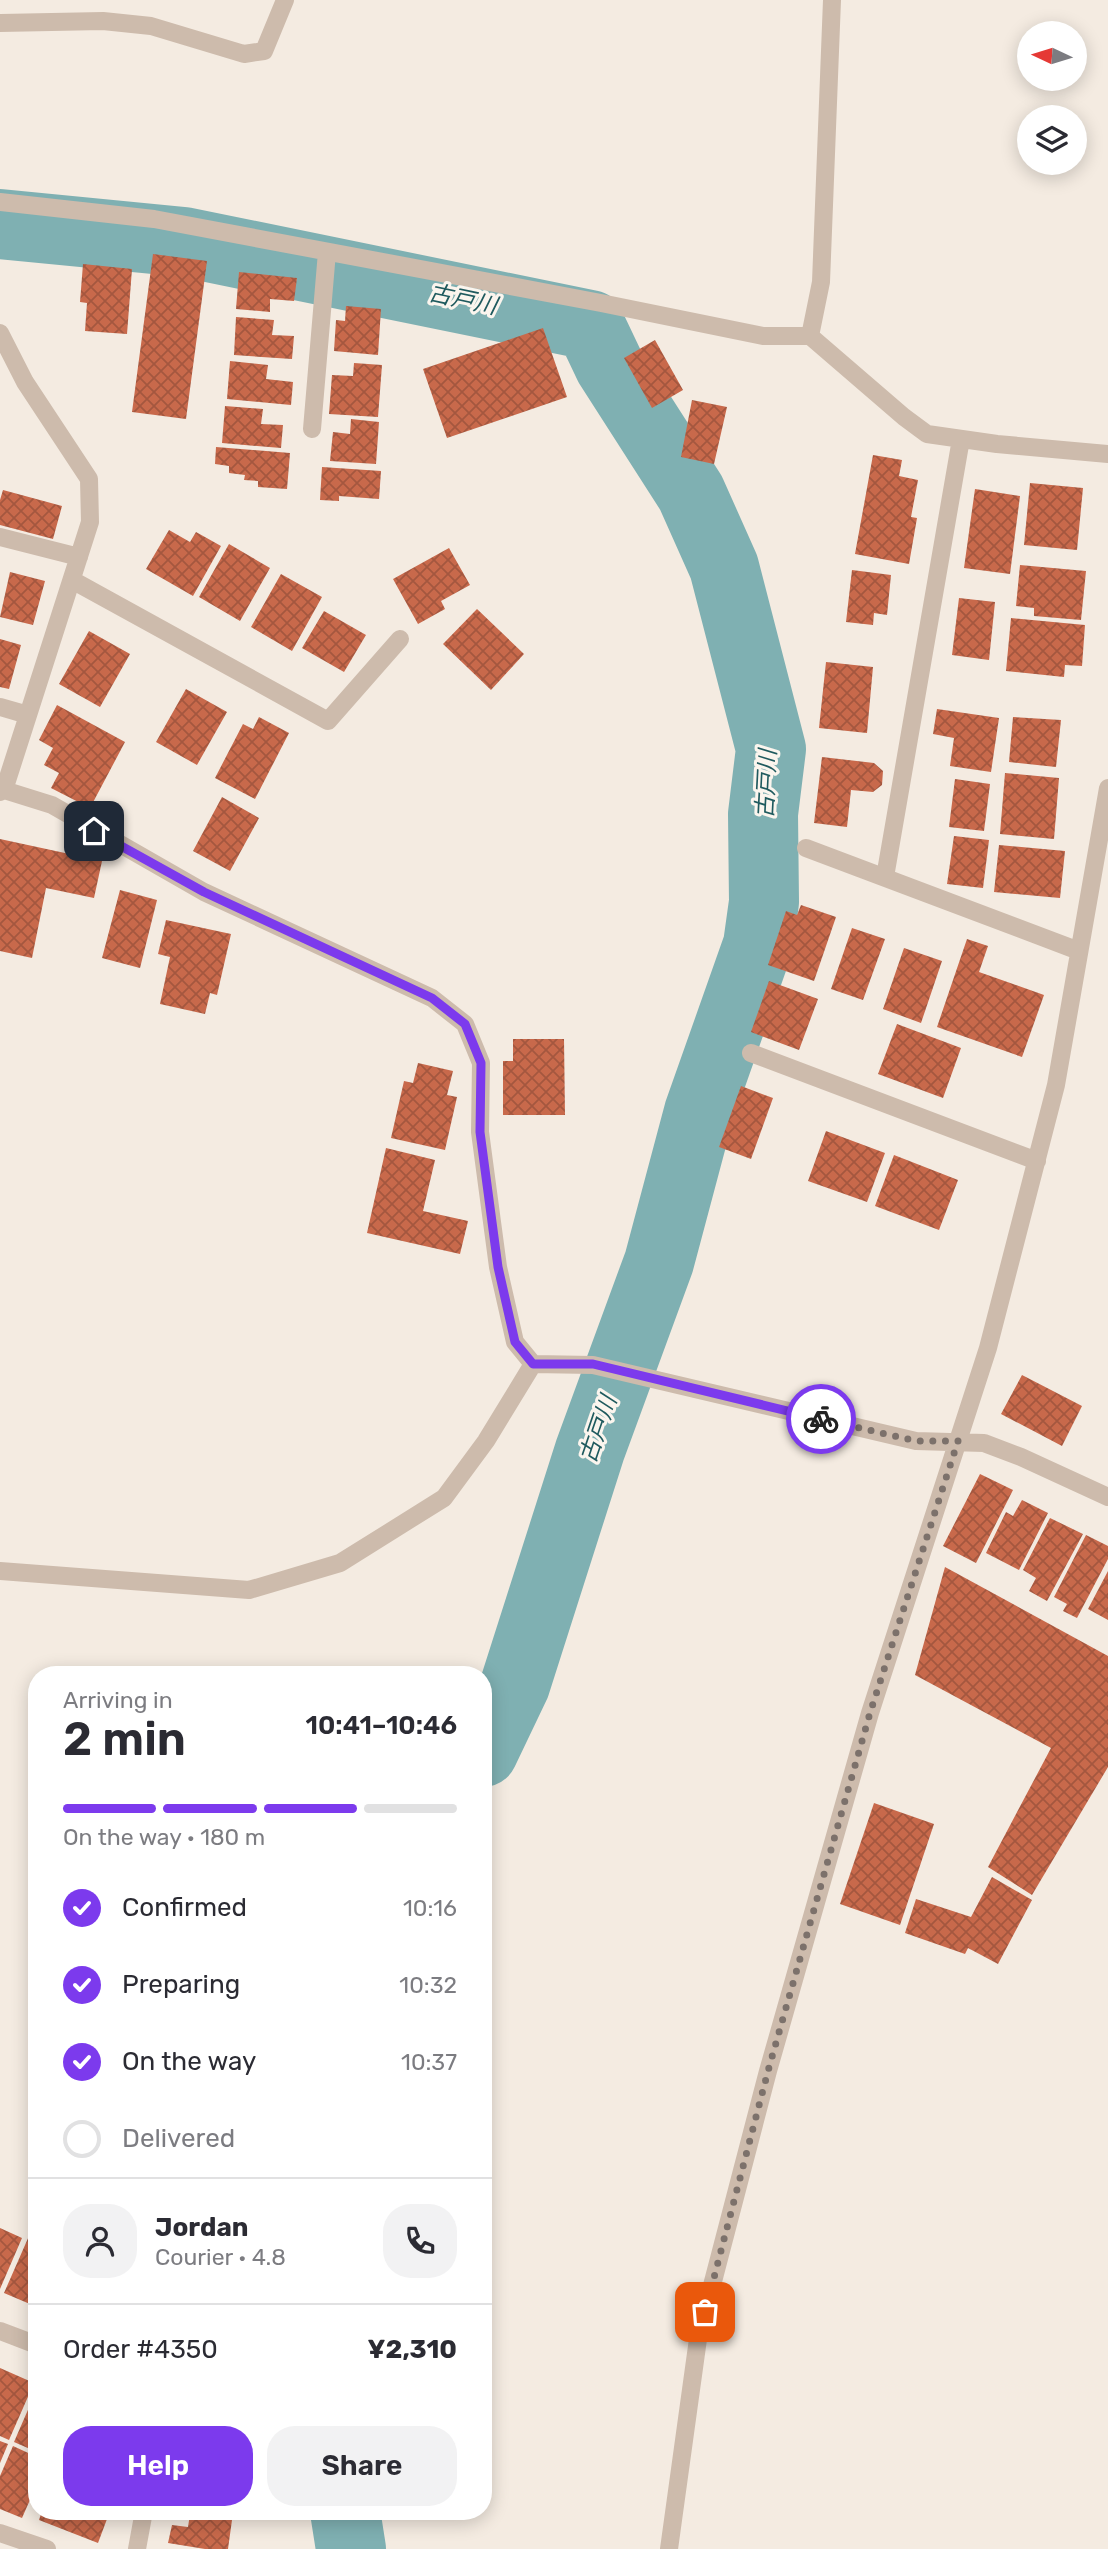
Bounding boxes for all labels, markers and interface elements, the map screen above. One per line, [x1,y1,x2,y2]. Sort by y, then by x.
north arrow [1017,21,1087,91]
map controls [1017,21,1087,175]
button: layers [1017,105,1087,175]
water label: 古戸川 [426,278,503,320]
water label: 古戸川 [750,746,782,819]
pin [64,801,124,861]
icon: home [75,812,113,850]
courier [786,1384,856,1454]
water label: 古戸川 [574,1389,623,1466]
icon: bike [802,1400,840,1438]
text: Arriving in [63,1686,173,1714]
text: 10:41–10:46 [305,1710,457,1741]
text: 2 min [63,1712,186,1767]
text: On the way · 180 m [63,1823,265,1851]
icon: check [63,1889,101,1927]
text: Confirmed [122,1892,247,1923]
text: 10:16 [403,1894,457,1922]
icon: check [63,1966,101,2004]
text: Preparing [122,1969,240,2000]
text: 10:32 [399,1971,457,1999]
icon: check [63,2043,101,2081]
text: On the way [122,2046,256,2077]
text: 10:37 [401,2048,457,2076]
text: Delivered [122,2123,235,2154]
button: person [63,2204,137,2278]
button: phone [383,2204,457,2278]
text: Jordan [155,2212,248,2243]
text: Courier · 4.8 [155,2243,286,2271]
pin [675,2282,735,2342]
icon: bag [686,2293,724,2331]
text: Order #4350 [63,2334,218,2365]
text: ¥2,310 [368,2334,457,2365]
button: Help [63,2426,253,2506]
button: Share [267,2426,457,2506]

